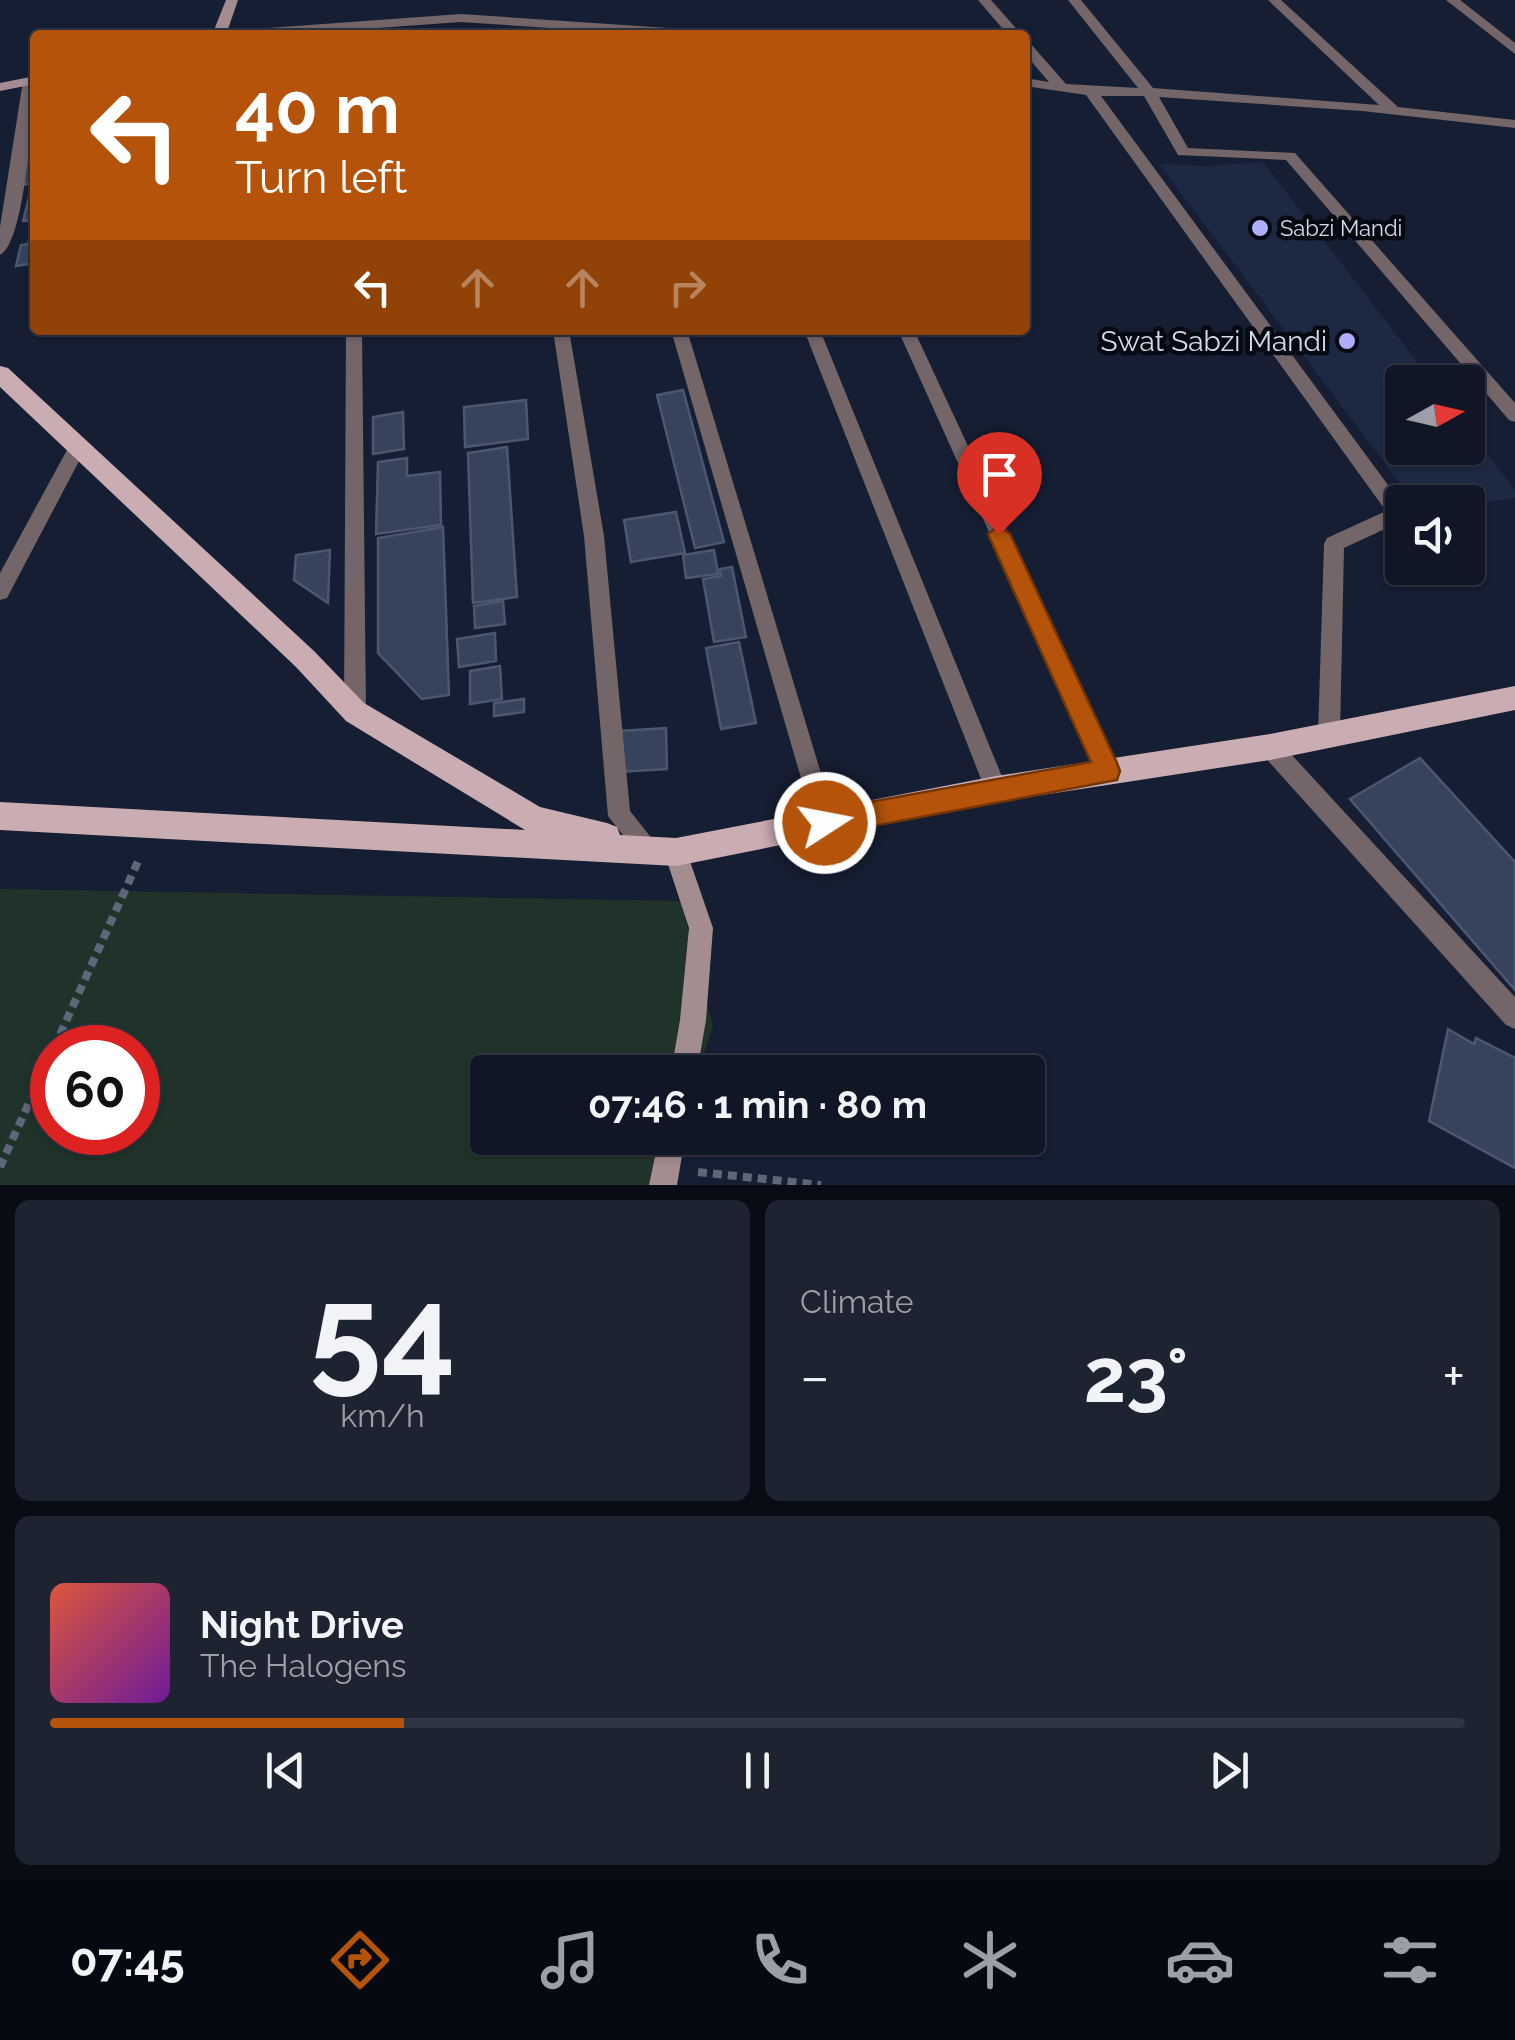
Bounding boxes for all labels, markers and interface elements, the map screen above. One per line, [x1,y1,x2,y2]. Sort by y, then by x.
text: 40 m [235,67,400,149]
icon: left [70,70,200,200]
text: Turn left [235,151,407,204]
place label: Sabzi Mandi [1280,215,1402,241]
marker: Sabzi Mandi [1249,217,1271,239]
icon: left [345,260,400,315]
icon: ahead [450,260,505,315]
icon: ahead [555,260,610,315]
icon: right [660,260,715,315]
place label: Swat Sabzi Mandi [1101,325,1327,358]
marker: Swat Sabzi Mandi [1336,330,1358,352]
north arrow [1385,365,1485,465]
map controls [1385,365,1485,585]
pin [957,432,1042,535]
icon: arrive [972,447,1027,502]
button: sound [1385,485,1485,585]
position arrow [773,771,877,875]
speed limit sign: 60 [30,1025,160,1155]
text: 07:46 · 1 min · 80 m [588,1082,927,1127]
text: 54 [309,1256,456,1408]
text: Climate [800,1283,914,1320]
text: 23° [1084,1331,1188,1420]
text: − [800,1344,830,1409]
text: + [1442,1344,1465,1409]
text: km/h [340,1397,425,1434]
text: Night Drive [200,1602,404,1647]
text: The Halogens [200,1647,406,1684]
icon: previous [258,1743,313,1798]
icon: pause [730,1743,785,1798]
icon: next [1202,1743,1257,1798]
icon: directions [325,1925,395,1995]
icon: music [535,1925,605,1995]
icon: phone [745,1925,815,1995]
icon: climate [955,1925,1025,1995]
icon: car [1165,1925,1235,1995]
icon: filters [1375,1925,1445,1995]
text: 07:45 [70,1934,185,1987]

